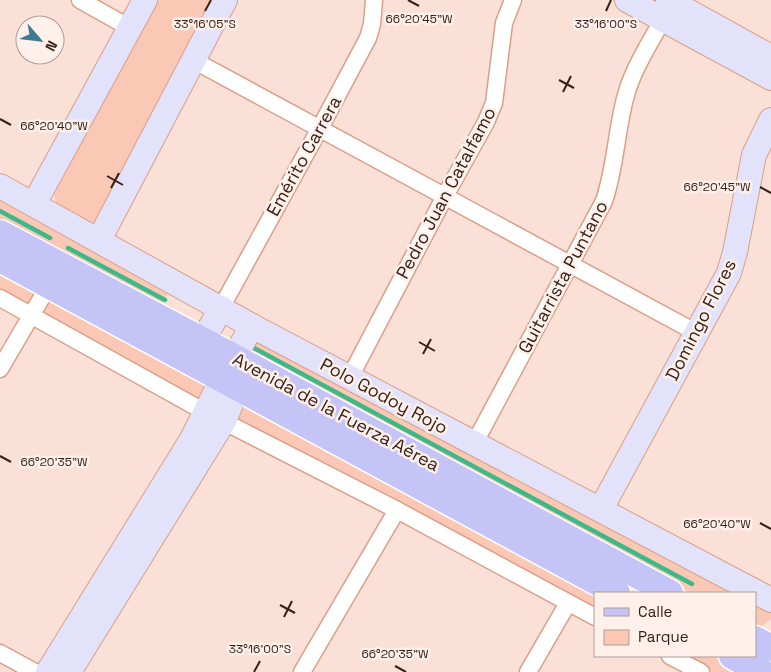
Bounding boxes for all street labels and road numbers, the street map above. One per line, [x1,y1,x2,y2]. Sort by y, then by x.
street label: Emérito Carrera [261,92,346,220]
street label: Pedro Juan Catalfamo [390,103,501,283]
street label: Guitarrista Puntano [513,196,613,357]
street label: Domingo Flores [660,255,741,384]
street label: Avenida de la Fuerza Aérea [229,347,444,476]
street label: Polo Godoy Rojo [316,352,452,439]

